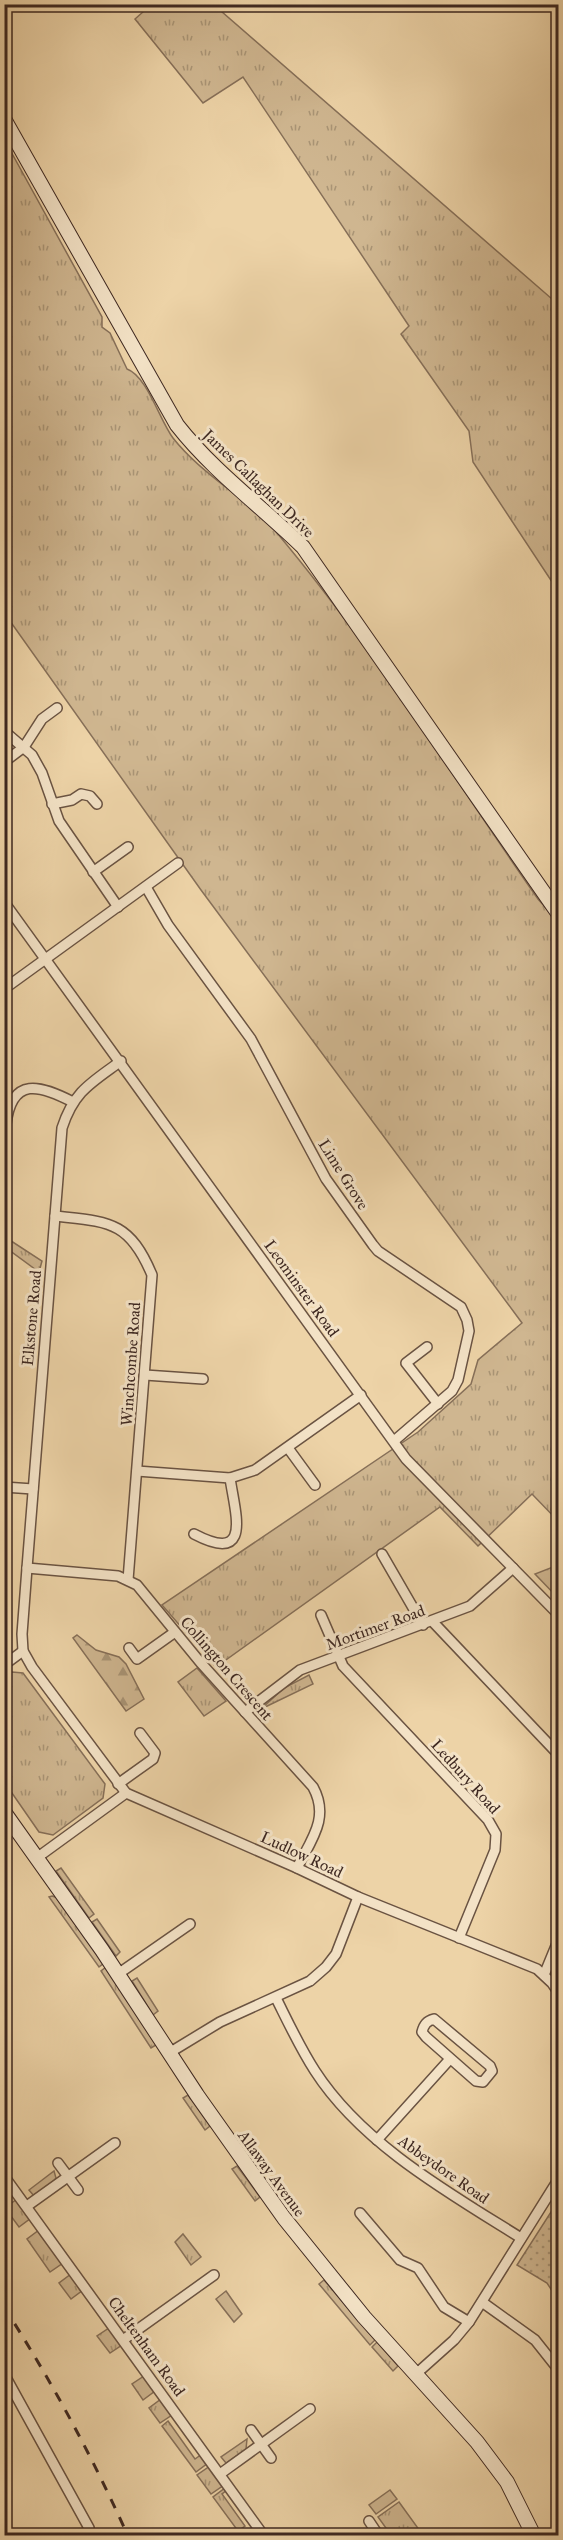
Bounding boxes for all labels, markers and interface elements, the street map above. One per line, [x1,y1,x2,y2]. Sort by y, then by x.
street label: James Callaghan Drive [197,424,319,542]
street label: Lime Grove [314,1136,373,1213]
street label: Leominster Road [260,1236,343,1340]
street label: Elkstone Road [18,1270,45,1367]
street label: Winchcombe Road [117,1301,144,1427]
street label: Mortimer Road [323,1601,427,1654]
street label: Collington Crescent [176,1613,277,1725]
street label: Ledbury Road [427,1735,504,1818]
street label: Ludlow Road [258,1827,346,1882]
street label: Allaway Avenue [233,2126,309,2220]
street label: Abbeydore Road [394,2131,493,2208]
street label: Cheltenham Road [104,2293,189,2400]

